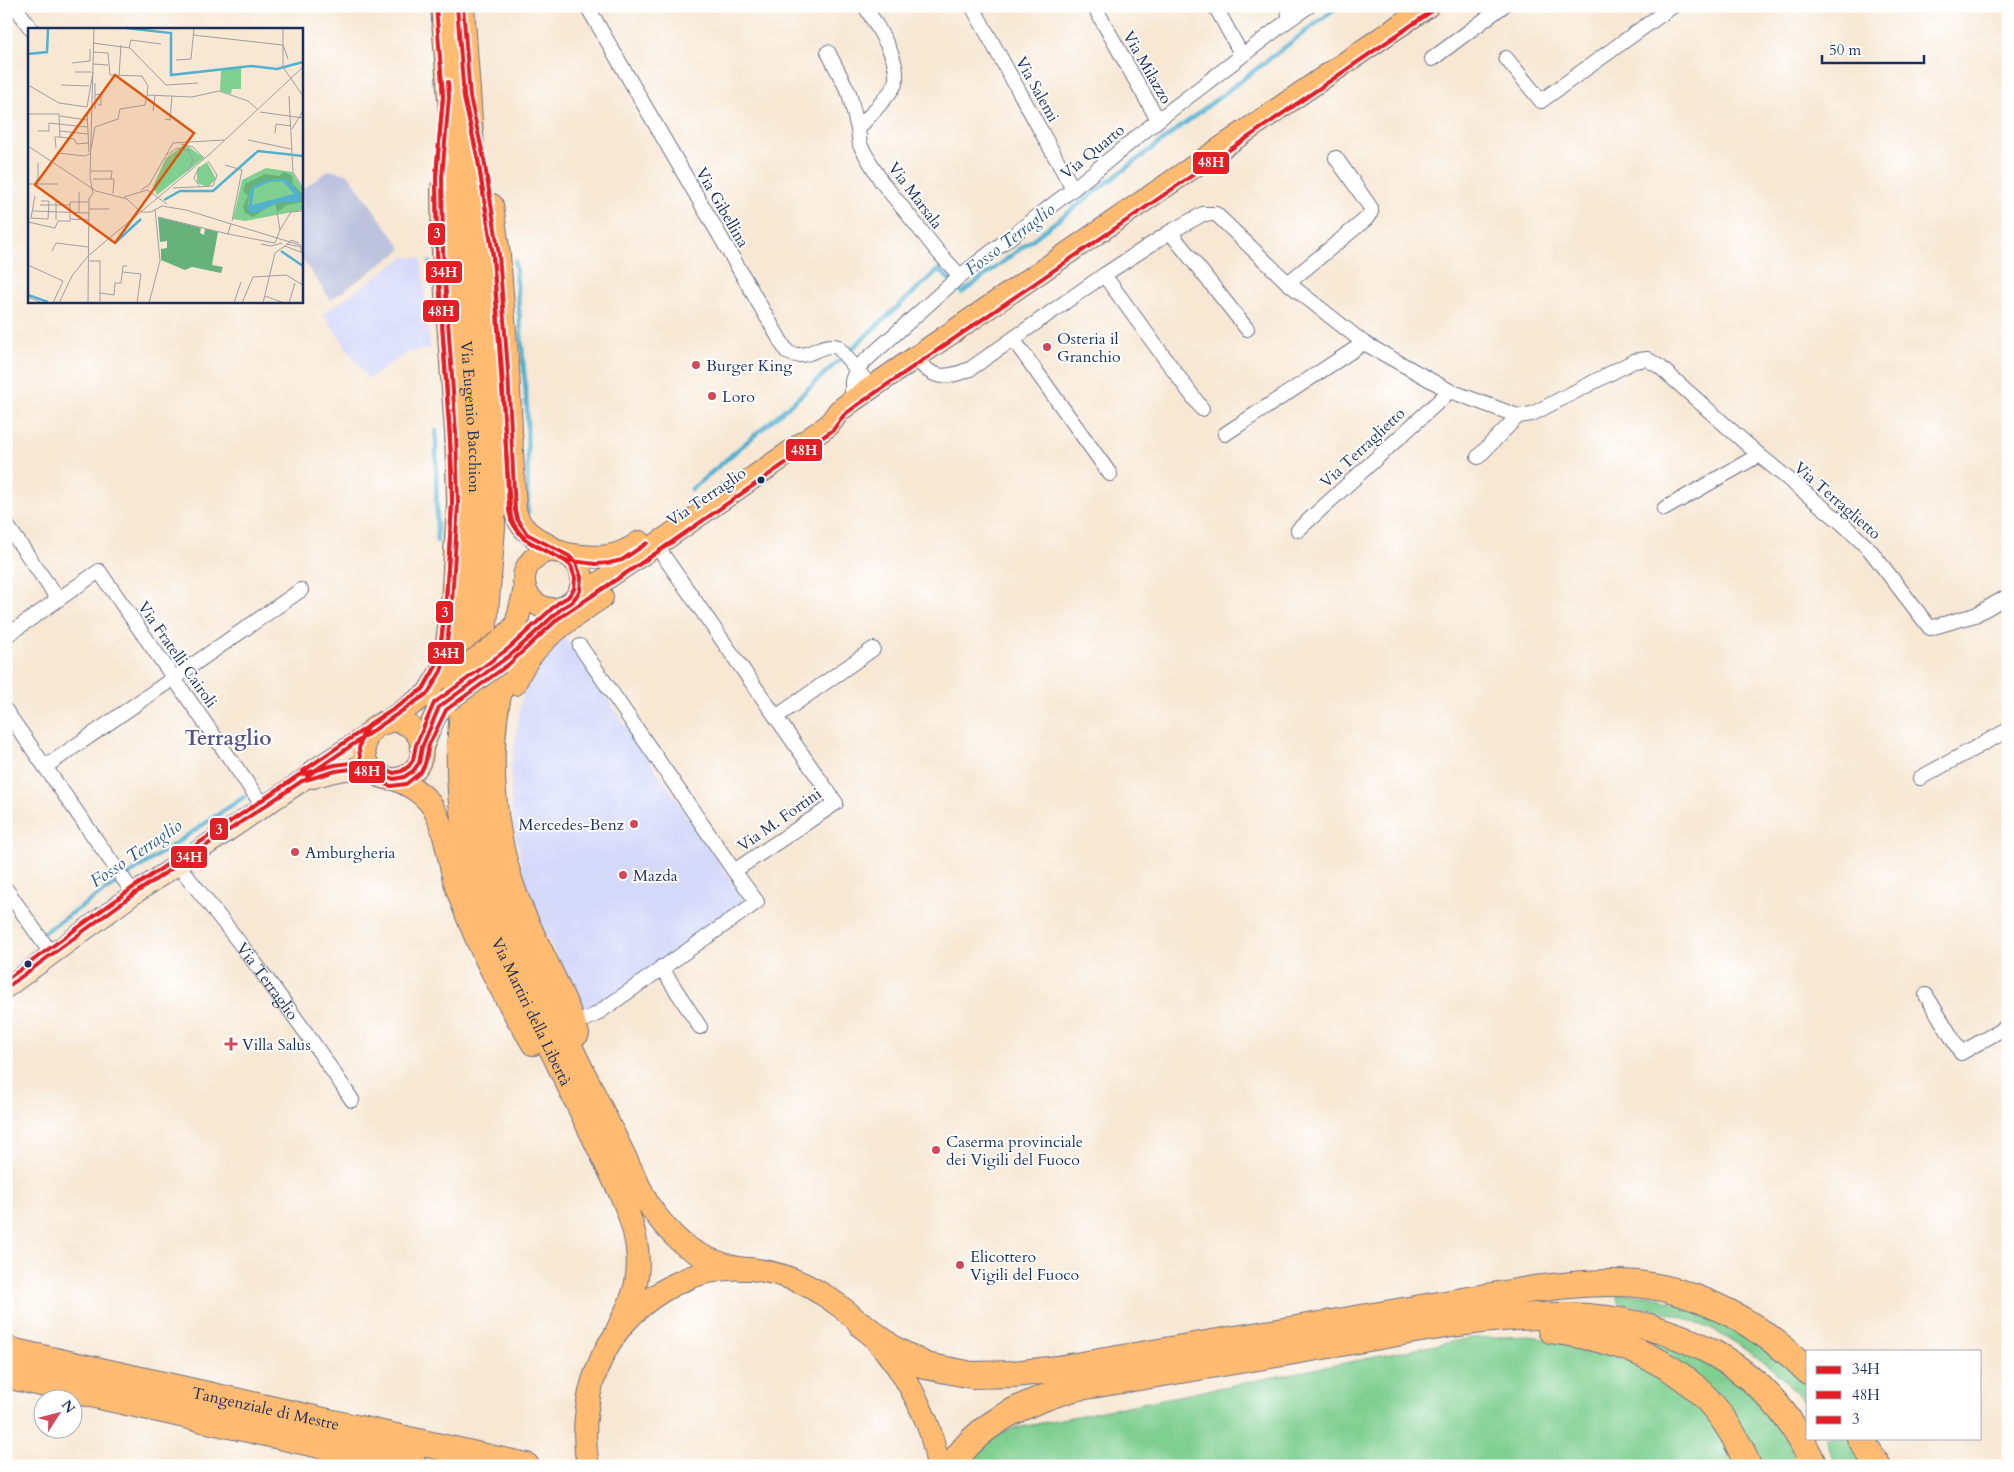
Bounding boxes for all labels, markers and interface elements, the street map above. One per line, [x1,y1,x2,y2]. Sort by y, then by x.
street label: Via Milazzo [1117,27,1177,108]
inset map [28,28,302,302]
scale bar [1822,32,1924,64]
text: 50 m [1829,40,1861,60]
street label: Via Salemi [1010,53,1064,127]
street label: Via Quarto [1056,119,1130,184]
line badge: 48H [1192,151,1230,175]
text: 48H [1198,153,1224,172]
street label: Via Marsala [883,158,948,234]
street label: Via Gibellina [690,163,754,252]
water label: Fosso Terraglio [960,197,1060,281]
line badge: 3 [427,222,446,246]
text: 3 [433,224,441,243]
line badge: 34H [425,260,463,284]
text: 34H [431,263,457,282]
line badge: 48H [422,299,460,323]
text: 48H [428,302,454,321]
place label: Osteria il Granchio [1057,328,1121,368]
street label: Via Eugenio Bacchion [455,340,485,493]
marker: Osteria il Granchio [1041,341,1053,353]
place label: Burger King [706,355,792,377]
marker: Burger King [690,359,702,371]
place label: Loro [722,386,755,408]
marker: Loro [706,390,718,402]
street label: Via Terraglietto [1315,402,1410,493]
line badge: 48H [785,438,823,462]
text: 48H [791,441,817,460]
street label: Via Terraglietto [1789,457,1886,545]
street label: Via Terraglio [663,462,751,531]
unlabelled marker [756,475,766,485]
street label: Via Fratelli Cairoli [132,597,222,713]
line badge: 3 [435,600,454,624]
text: 3 [441,603,449,622]
line badge: 34H [427,641,465,665]
text: 34H [433,644,459,663]
district label: Terraglio [184,724,272,753]
line badge: 48H [348,760,386,784]
text: 48H [354,762,380,781]
street label: Via M. Fortini [733,783,826,857]
water label: Fosso Terraglio [85,813,187,894]
place label: Mercedes-Benz [519,814,624,836]
line badge: 3 [209,817,229,841]
marker: Mercedes-Benz [628,818,640,830]
text: 3 [215,820,223,839]
place label: Amburgheria [305,842,395,864]
line badge: 34H [170,845,208,869]
marker: Amburgheria [289,846,301,858]
text: 34H [176,848,202,867]
place label: Mazda [633,865,678,887]
marker: Mazda [617,869,629,881]
street label: Via Martiri della Libertà [486,934,576,1090]
street label: Via Terraglio [231,938,303,1025]
unlabelled marker [23,959,33,969]
place label: Villa Salus [242,1034,311,1056]
marker: Villa Salus [224,1037,238,1051]
place label: Caserma provinciale dei Vigili del Fuoco [946,1131,1083,1171]
marker: Caserma provinciale dei Vigili del Fuoco [930,1144,942,1156]
place label: Elicottero Vigili del Fuoco [970,1246,1080,1286]
marker: Elicottero Vigili del Fuoco [954,1259,966,1271]
legend [1806,1350,1982,1440]
text: 34H [1852,1359,1880,1379]
street label: Tangenziale di Mestre [190,1382,341,1436]
text: 48H [1852,1385,1880,1405]
north arrow [32,1390,82,1440]
text: N [57,1396,79,1417]
text: 3 [1852,1409,1860,1429]

